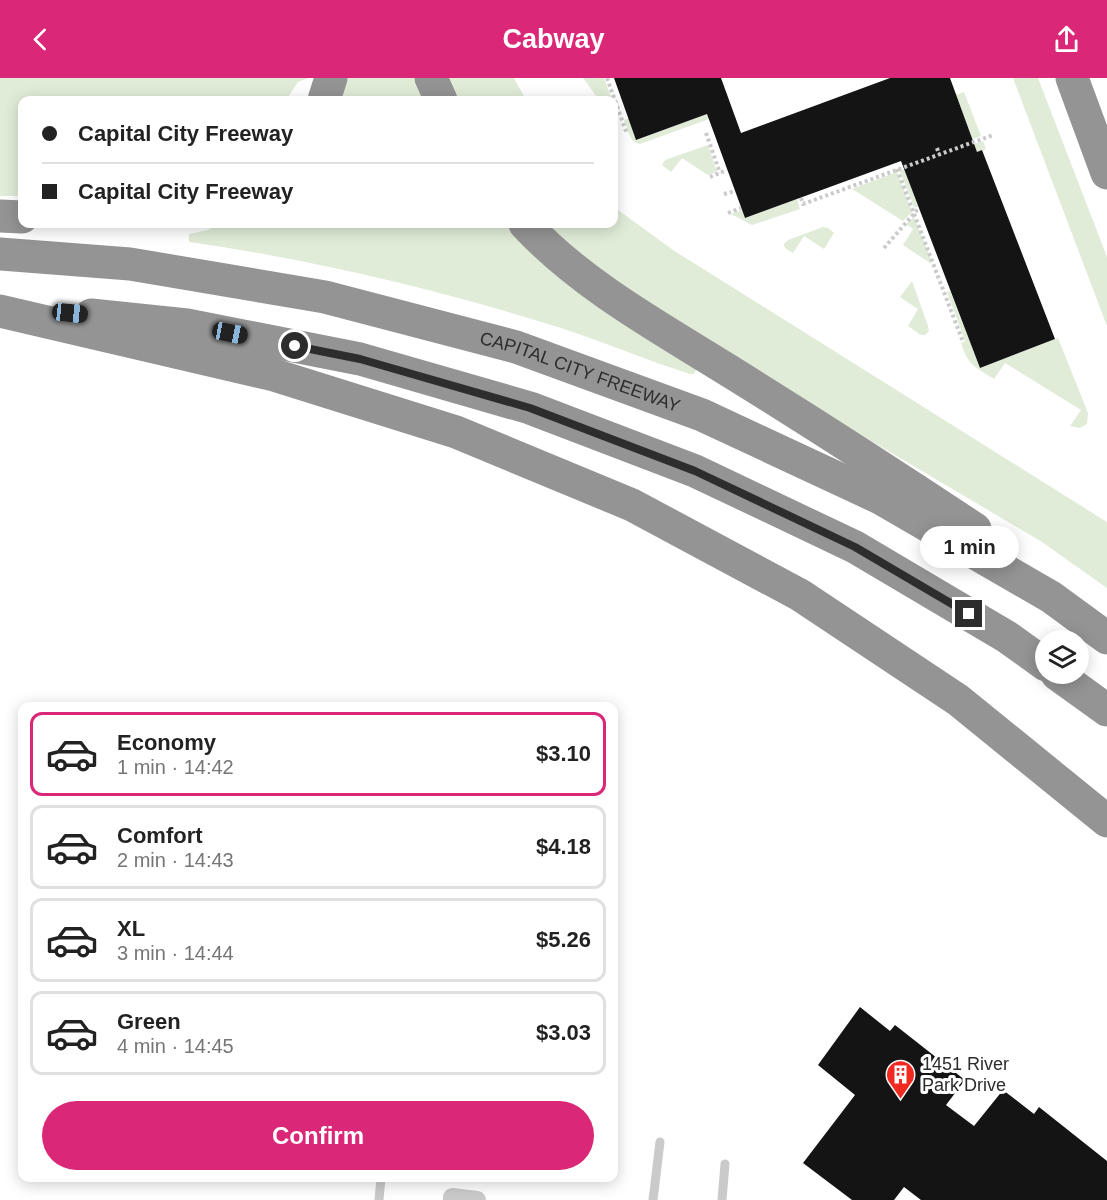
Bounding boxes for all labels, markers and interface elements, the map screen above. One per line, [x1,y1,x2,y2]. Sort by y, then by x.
icon: back [24,23,57,56]
icon: share [1050,23,1083,56]
text: Cabway [502,24,605,54]
text: Capital City Freeway [78,121,293,146]
text: Capital City Freeway [78,179,293,204]
car [51,302,89,324]
car [211,321,249,345]
street label: CAPITAL CITY FREEWAY [478,328,683,416]
route start [281,332,308,359]
callout: 1 min [920,527,1018,569]
text: 1 min [943,536,996,558]
route end [955,600,982,627]
map controls [1035,630,1089,684]
button: layers [1035,630,1089,684]
icon: car [45,727,99,781]
text: Economy [117,730,216,755]
text: $3.10 [536,741,591,766]
text: 1 min · 14:42 [117,756,234,778]
icon: car [45,820,99,874]
text: Comfort [117,823,203,848]
text: $4.18 [536,834,591,859]
text: 2 min · 14:43 [117,849,234,871]
icon: car [45,913,99,967]
text: XL [117,916,145,941]
text: $5.26 [536,927,591,952]
text: 3 min · 14:44 [117,942,234,964]
icon: car [45,1006,99,1060]
text: Green [117,1009,181,1034]
text: $3.03 [536,1020,591,1045]
text: 4 min · 14:45 [117,1035,234,1057]
place label: 1451 River Park Drive [922,1054,1009,1095]
building icon: 1451 River Park Drive [885,1058,917,1100]
button: Confirm [42,1101,594,1170]

